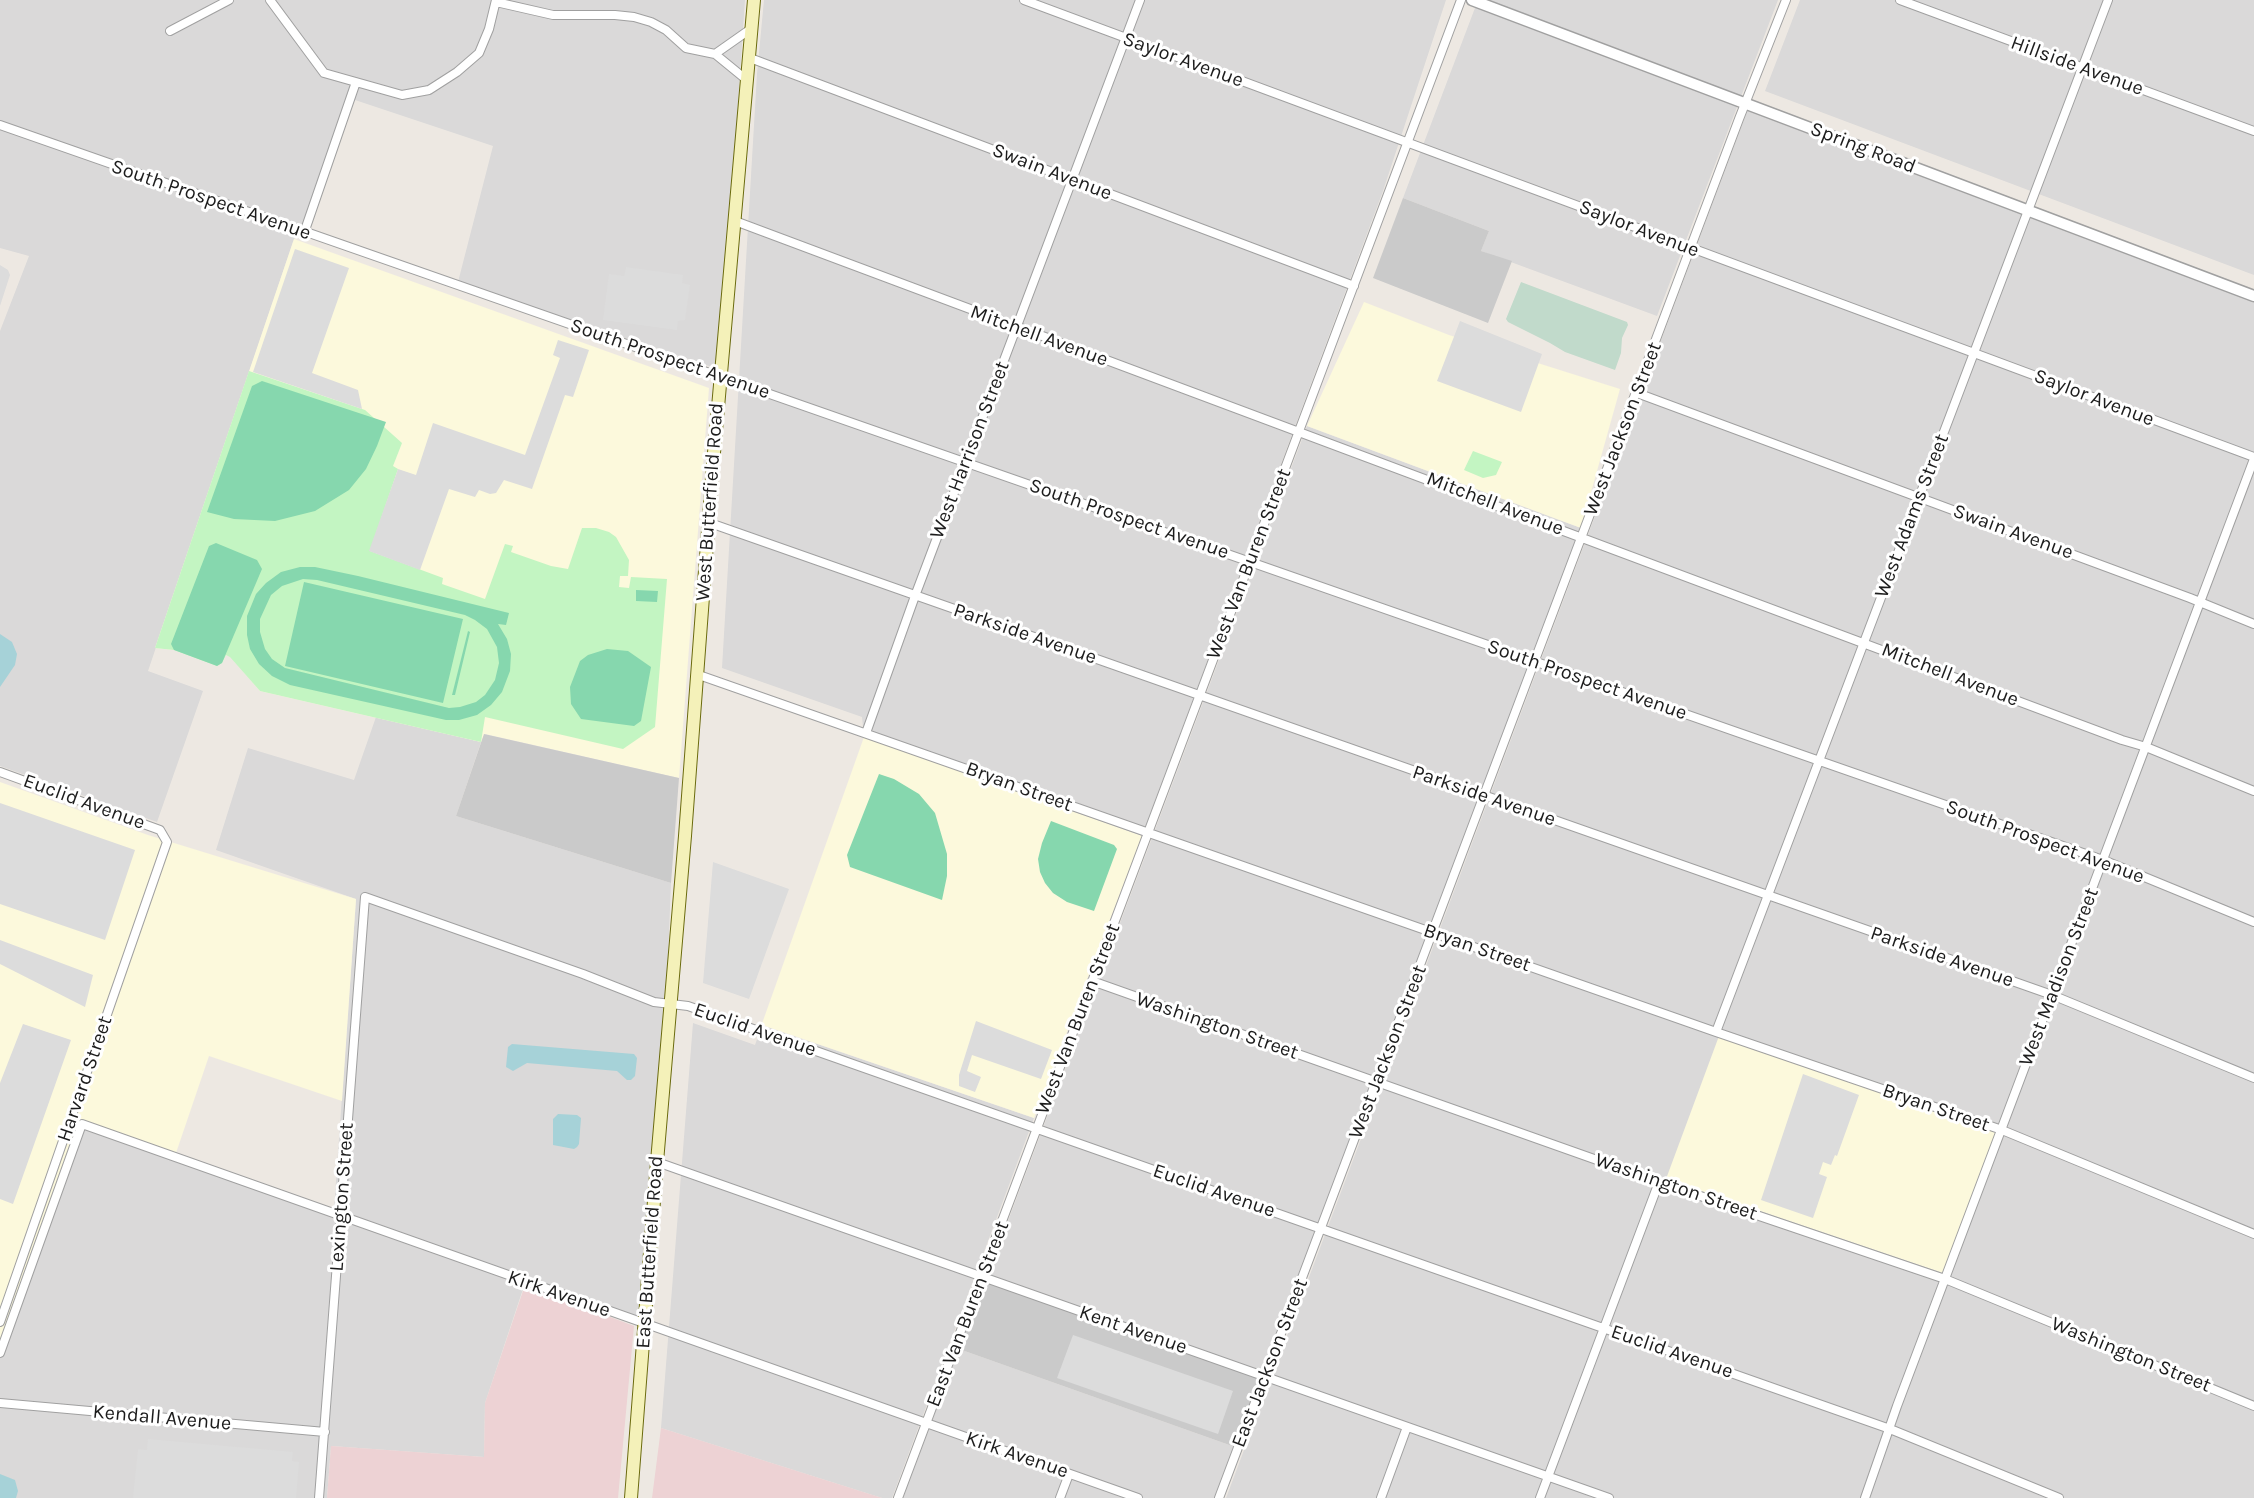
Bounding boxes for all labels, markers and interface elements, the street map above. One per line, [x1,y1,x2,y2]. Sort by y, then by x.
street label: Saylor Avenue [1119,27,1247,93]
street label: Hillside Avenue [2007,31,2147,101]
street label: Spring Road [1807,117,1919,179]
street label: Swain Avenue [989,138,1115,206]
street label: South Prospect Avenue [108,155,314,245]
street label: Saylor Avenue [1576,195,1702,263]
street label: Mitchell Avenue [967,300,1111,372]
street label: South Prospect Avenue [567,314,773,404]
street label: West Jackson Street [1579,339,1667,519]
street label: West Harrison Street [925,358,1015,542]
street label: Saylor Avenue [2031,364,2157,432]
street label: West Butterfield Road [691,402,729,602]
street label: West Adams Street [1870,431,1954,601]
street label: West Van Buren Street [1202,465,1296,663]
street label: Mitchell Avenue [1423,467,1567,541]
street label: South Prospect Avenue [1026,474,1232,564]
street label: Swain Avenue [1950,499,2076,565]
street label: Parkside Avenue [950,598,1100,670]
street label: South Prospect Avenue [1484,635,1690,725]
street label: Mitchell Avenue [1878,638,2022,712]
street label: Bryan Street [962,757,1076,817]
street label: Parkside Avenue [1409,760,1559,832]
street label: Euclid Avenue [20,769,148,835]
street label: South Prospect Avenue [1942,795,2148,889]
street label: West Madison Street [2014,884,2104,1070]
street label: Bryan Street [1420,918,1534,978]
street label: West Van Buren Street [1031,920,1125,1118]
street label: Parkside Avenue [1867,921,2017,993]
street label: West Jackson Street [1344,962,1432,1142]
street label: Washington Street [1133,987,1301,1065]
street label: Euclid Avenue [691,998,819,1062]
street label: Harvard Street [52,1013,118,1145]
street label: Bryan Street [1879,1078,1993,1138]
street label: Lexington Street [325,1122,359,1272]
street label: Washington Street [1592,1148,1760,1226]
street label: East Butterfield Road [631,1155,669,1349]
street label: Euclid Avenue [1150,1159,1278,1223]
street label: East Van Buren Street [921,1218,1015,1410]
street label: Kirk Avenue [504,1265,614,1323]
street label: East Jackson Street [1227,1275,1313,1451]
street label: Kent Avenue [1076,1300,1190,1360]
street label: Washington Street [2048,1312,2214,1398]
street label: Euclid Avenue [1608,1320,1736,1384]
street label: Kendall Avenue [92,1400,232,1436]
street label: Kirk Avenue [962,1426,1072,1484]

